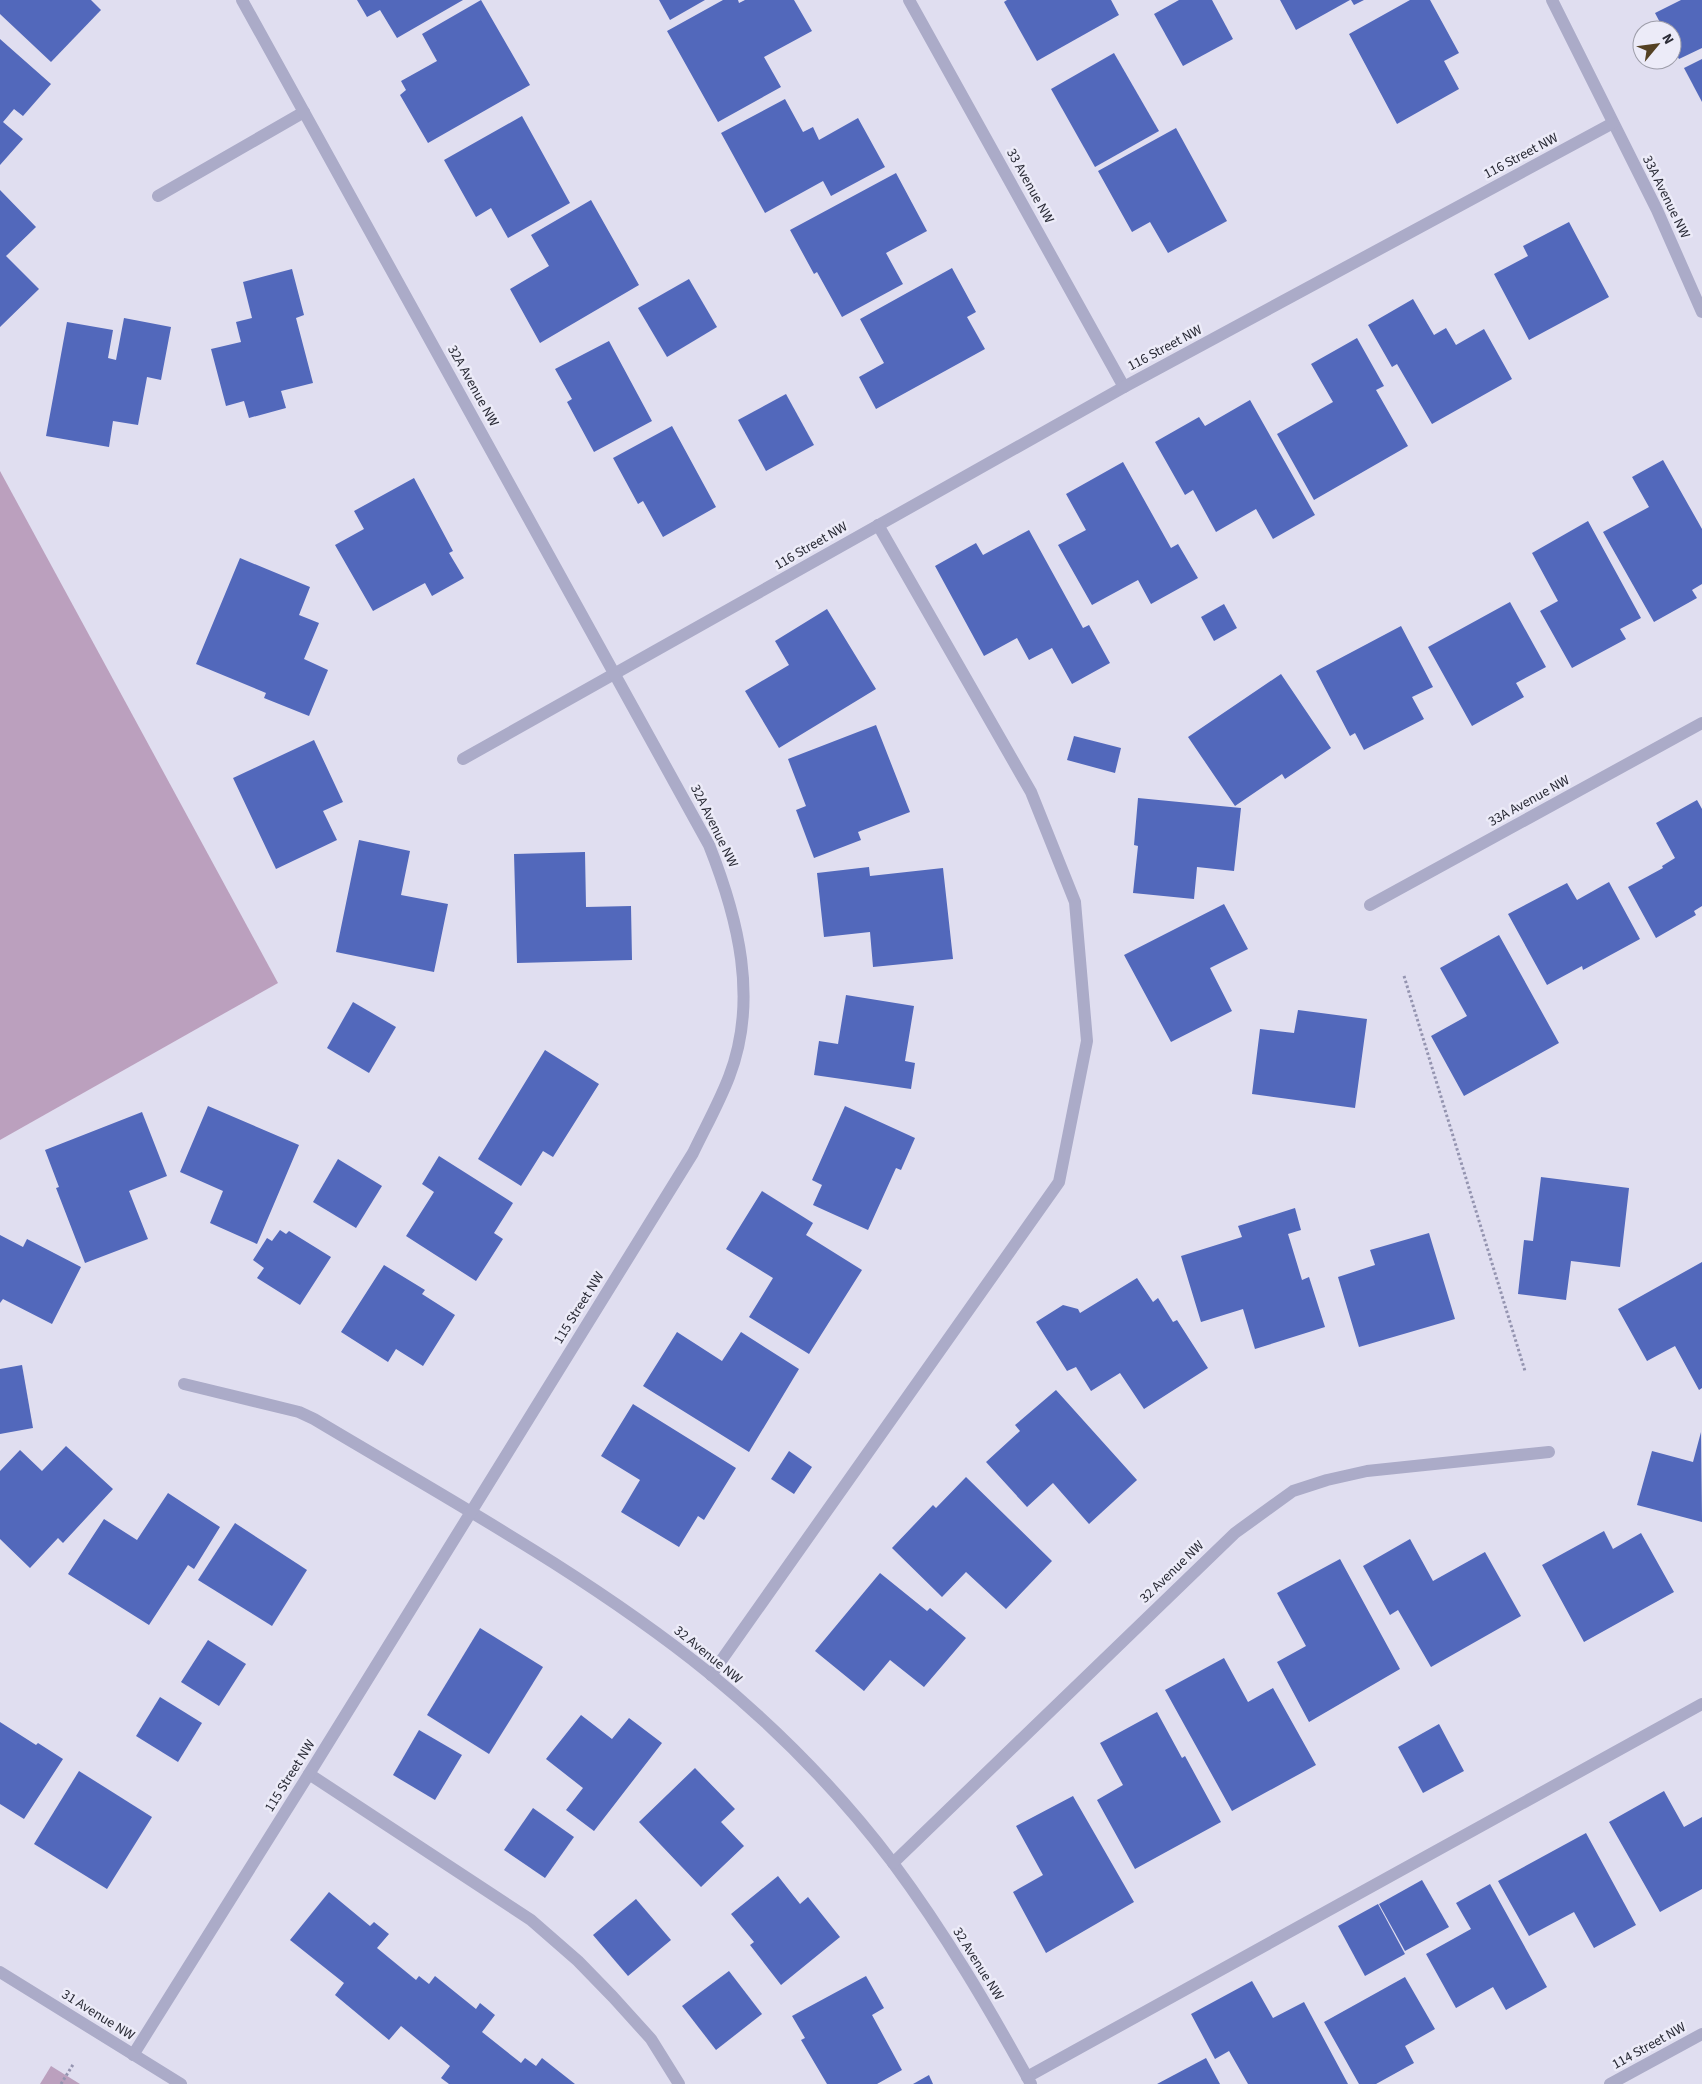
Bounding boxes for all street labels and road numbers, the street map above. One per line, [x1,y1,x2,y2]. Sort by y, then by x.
street label: 116 Street NW [1480,128,1562,184]
street label: 33 Avenue NW [1001,145,1059,227]
street label: 33A Avenue NW [1637,152,1695,242]
street label: 116 Street NW [1124,320,1206,376]
street label: 32A Avenue NW [442,342,504,430]
street label: 116 Street NW [771,517,851,575]
street label: 33A Avenue NW [1485,770,1573,832]
street label: 32A Avenue NW [685,781,743,871]
street label: 115 Street NW [549,1268,609,1348]
street label: 32 Avenue NW [1135,1536,1209,1608]
street label: 32 Avenue NW [670,1621,746,1689]
street label: 115 Street NW [260,1736,320,1816]
street label: 32 Avenue NW [948,1924,1008,2004]
street label: 31 Avenue NW [58,1985,138,2045]
street label: 114 Street NW [1608,2017,1690,2075]

